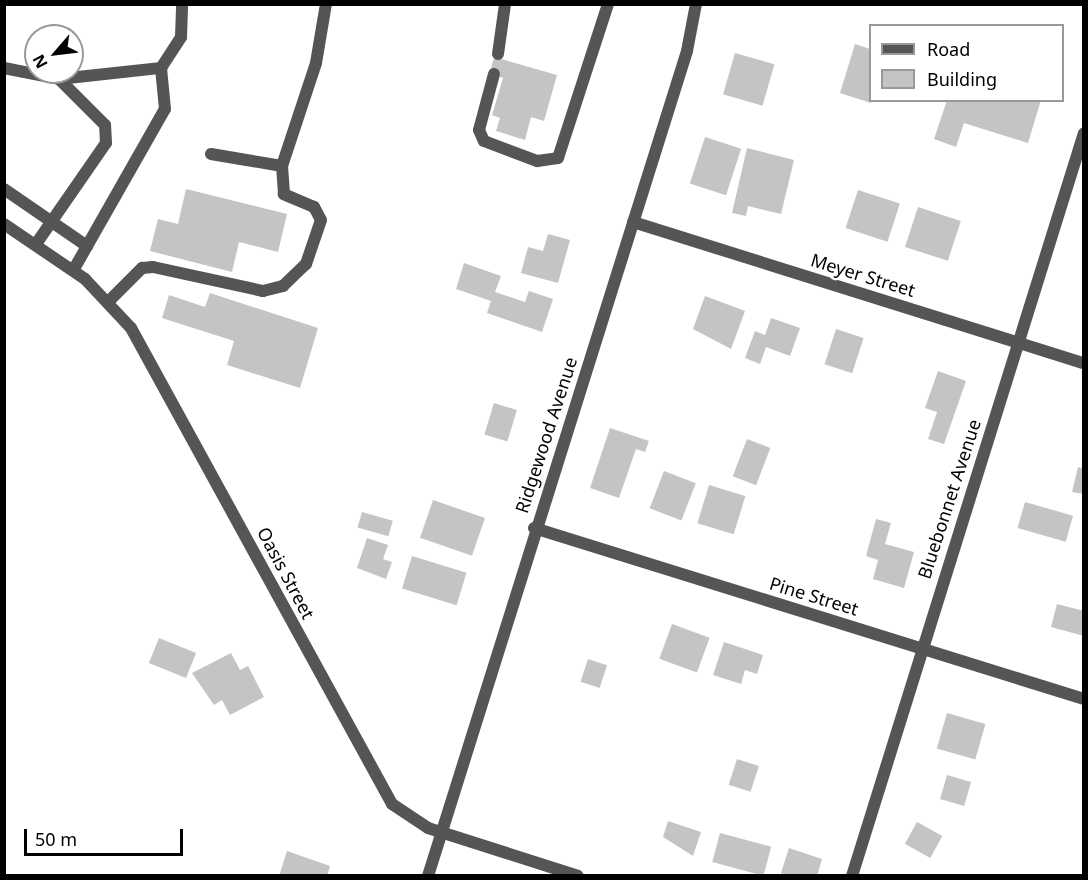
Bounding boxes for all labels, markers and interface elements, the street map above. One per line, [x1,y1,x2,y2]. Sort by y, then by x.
north arrow [24,24,84,84]
legend [869,24,1064,102]
text: Road [927,37,970,61]
text: N [27,51,53,72]
text: Building [927,67,997,91]
street label: Meyer Street [808,249,918,301]
street label: Ridgewood Avenue [511,354,581,516]
street label: Bluebonnet Avenue [913,417,985,581]
street label: Oasis Street [253,523,319,623]
street label: Pine Street [767,572,861,620]
scale bar [27,817,186,855]
text: 50 m [35,827,77,851]

